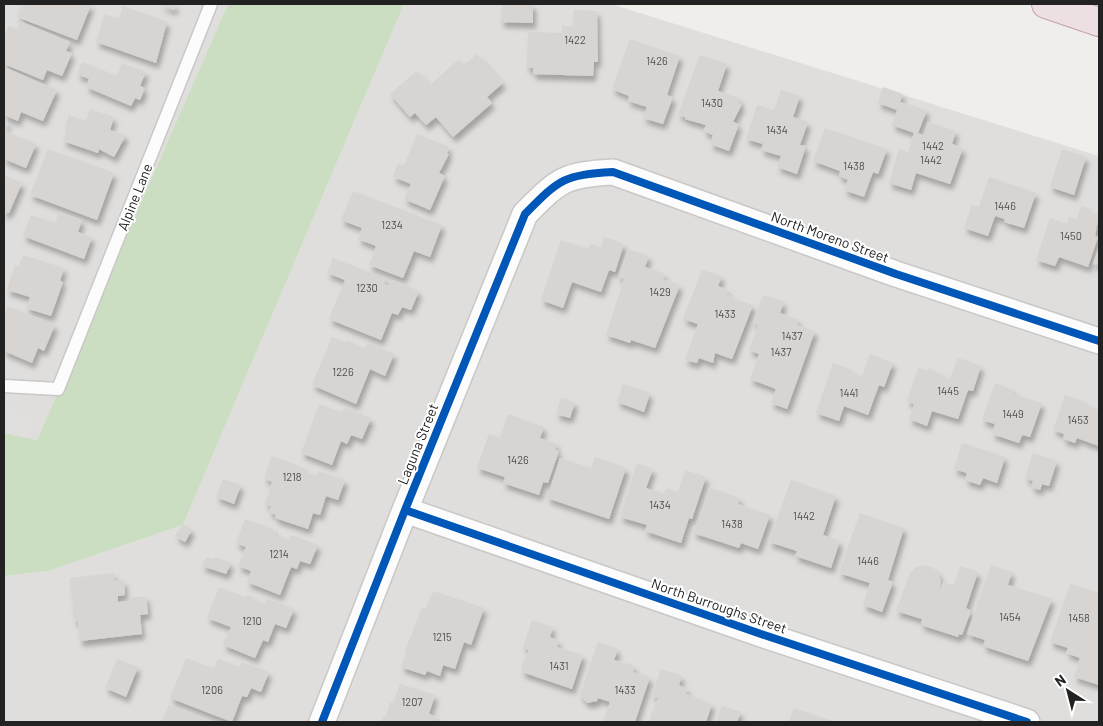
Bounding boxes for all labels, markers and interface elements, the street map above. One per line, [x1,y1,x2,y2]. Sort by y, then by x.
house number: 1422 [564,33,586,46]
house number: 1426 [646,54,668,67]
house number: 1430 [701,96,723,109]
house number: 1434 [766,123,788,136]
house number: 1442 [922,139,944,152]
house number: 1442 [920,153,942,166]
house number: 1438 [843,159,865,172]
street label: Alpine Lane [113,161,156,233]
house number: 1446 [994,199,1016,212]
street label: North Moreno Street [769,207,891,266]
house number: 1234 [381,218,403,231]
house number: 1450 [1060,229,1082,242]
house number: 1230 [356,281,378,294]
house number: 1429 [649,285,671,298]
house number: 1433 [714,307,736,320]
house number: 1437 [782,329,802,342]
house number: 1437 [771,345,791,358]
house number: 1226 [332,365,354,378]
house number: 1445 [937,384,959,397]
house number: 1441 [840,386,858,399]
street label: Laguna Street [394,401,441,487]
house number: 1449 [1002,407,1024,420]
house number: 1453 [1067,413,1089,426]
house number: 1426 [507,453,529,466]
house number: 1218 [282,470,302,483]
house number: 1434 [649,498,671,511]
house number: 1442 [793,509,815,522]
house number: 1438 [721,517,743,530]
house number: 1214 [269,547,289,560]
house number: 1446 [857,554,879,567]
street label: North Burroughs Street [649,574,789,637]
house number: 1454 [999,610,1021,623]
house number: 1458 [1068,611,1090,624]
house number: 1210 [242,614,262,627]
house number: 1215 [432,630,452,643]
house number: 1431 [549,659,569,672]
north arrow [1043,666,1093,716]
text: N [1051,670,1069,690]
house number: 1206 [201,683,223,696]
house number: 1433 [614,683,636,696]
house number: 1207 [401,695,423,708]

